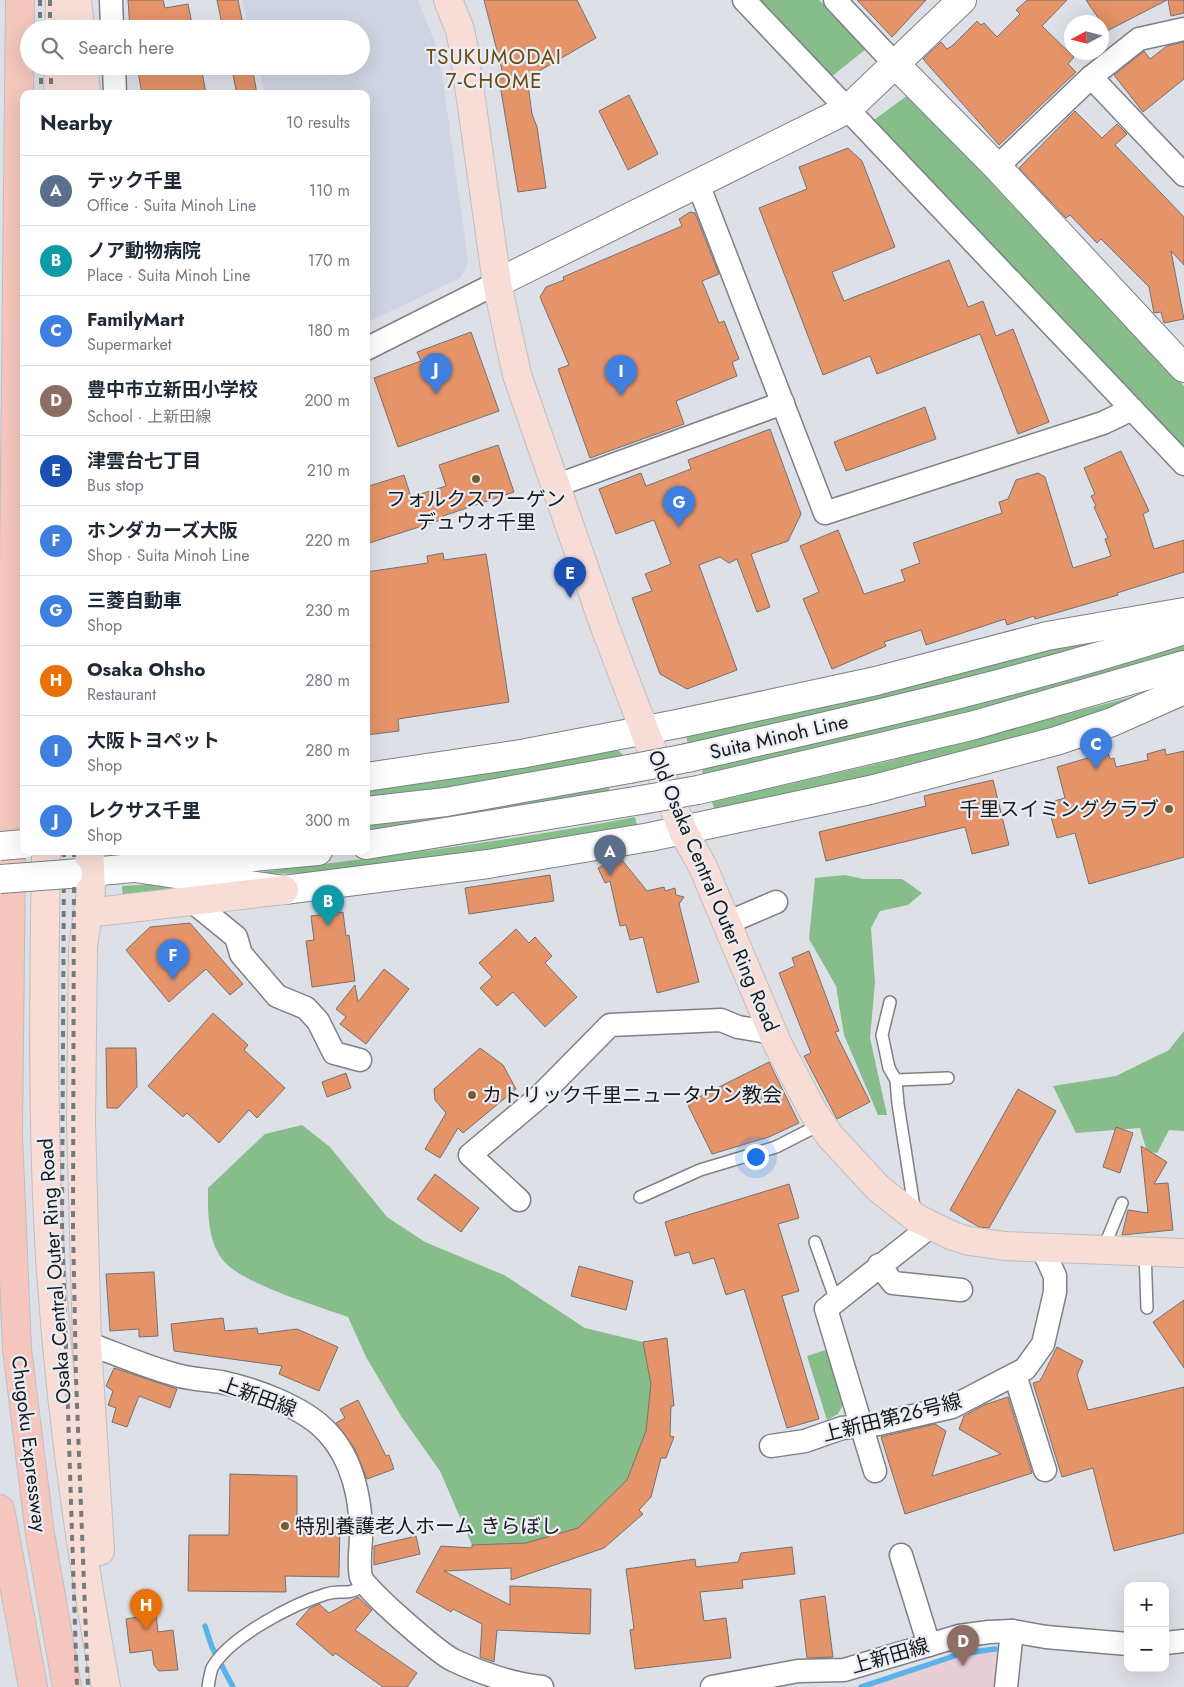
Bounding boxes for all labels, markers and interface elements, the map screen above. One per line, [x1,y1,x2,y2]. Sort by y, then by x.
north arrow [1064,15,1109,60]
search box [20,20,370,75]
icon: search [38,34,66,62]
text: Search here [78,34,174,61]
district label: TSUKUMODAI 7-CHOME [426,42,562,96]
text: Nearby [40,108,112,138]
text: 10 results [286,111,350,134]
text: テック千里 [87,167,182,194]
text: A [50,179,62,202]
text: 110 m [309,179,350,202]
text: Office · Suita Minoh Line [87,194,256,217]
text: ノア動物病院 [87,237,201,264]
text: B [51,249,61,272]
text: 170 m [308,249,350,272]
text: Place · Suita Minoh Line [87,264,251,287]
text: FamilyMart [87,306,184,333]
text: C [50,319,62,342]
text: 180 m [307,319,350,342]
text: Supermarket [87,333,172,356]
pin: J [420,353,452,394]
pin: I [605,355,637,396]
text: 豊中市立新田小学校 [87,376,258,403]
text: D [50,389,62,412]
text: 200 m [304,389,350,412]
text: School · 上新田線 [87,405,211,428]
text: 津雲台七丁目 [87,447,201,474]
text: E [51,459,61,482]
text: 210 m [307,459,350,482]
marker: フォルクスワーゲン デュウオ千里 [470,473,482,485]
text: Bus stop [87,474,144,497]
place label: フォルクスワーゲン デュウオ千里 [386,485,566,537]
pin: G [663,486,695,527]
text: ホンダカーズ大阪 [87,517,238,544]
text: F [52,529,60,552]
text: 220 m [305,529,350,552]
text: Shop · Suita Minoh Line [87,544,250,567]
pin: E [554,557,586,598]
text: 三菱自動車 [87,587,182,614]
text: G [49,599,63,622]
text: 230 m [305,599,350,622]
text: Shop [87,614,122,637]
text: Osaka Ohsho [87,656,206,683]
text: H [50,669,62,692]
text: 280 m [305,669,350,692]
text: Restaurant [87,683,156,706]
street label: Suita Minoh Line [707,707,851,767]
text: 大阪トヨペット [87,727,220,754]
pin: C [1080,728,1112,769]
text: I [53,739,59,762]
text: 280 m [305,739,350,762]
street label: Old Osaka Central Outer Ring Road [640,746,786,1036]
text: Shop [87,754,122,777]
place label: 千里スイミングクラブ [959,795,1159,824]
text: レクサス千里 [87,797,201,824]
marker: 千里スイミングクラブ [1163,803,1175,815]
text: J [53,809,59,832]
text: 300 m [305,809,350,832]
text: Shop [87,824,122,847]
pin: A [594,835,626,876]
pin: B [312,885,344,926]
pin: F [157,939,189,980]
place label: カトリック千里ニュータウン教会 [482,1081,782,1110]
marker: カトリック千里ニュータウン教会 [466,1089,478,1101]
street label: Osaka Central Outer Ring Road [31,1137,79,1405]
your location [743,1144,769,1170]
street label: Chugoku Expressway [4,1354,54,1534]
street label: 上新田線 [215,1370,301,1424]
street label: 上新田第26号線 [819,1387,965,1449]
place label: 特別養護老人ホーム きらぼし [295,1512,560,1541]
marker: 特別養護老人ホーム きらぼし [279,1520,291,1532]
map controls [1124,1582,1169,1672]
button: + [1124,1582,1169,1627]
pin: H [130,1589,162,1630]
pin: D [947,1625,979,1666]
button: − [1124,1627,1169,1672]
street label: 上新田線 [848,1631,932,1681]

